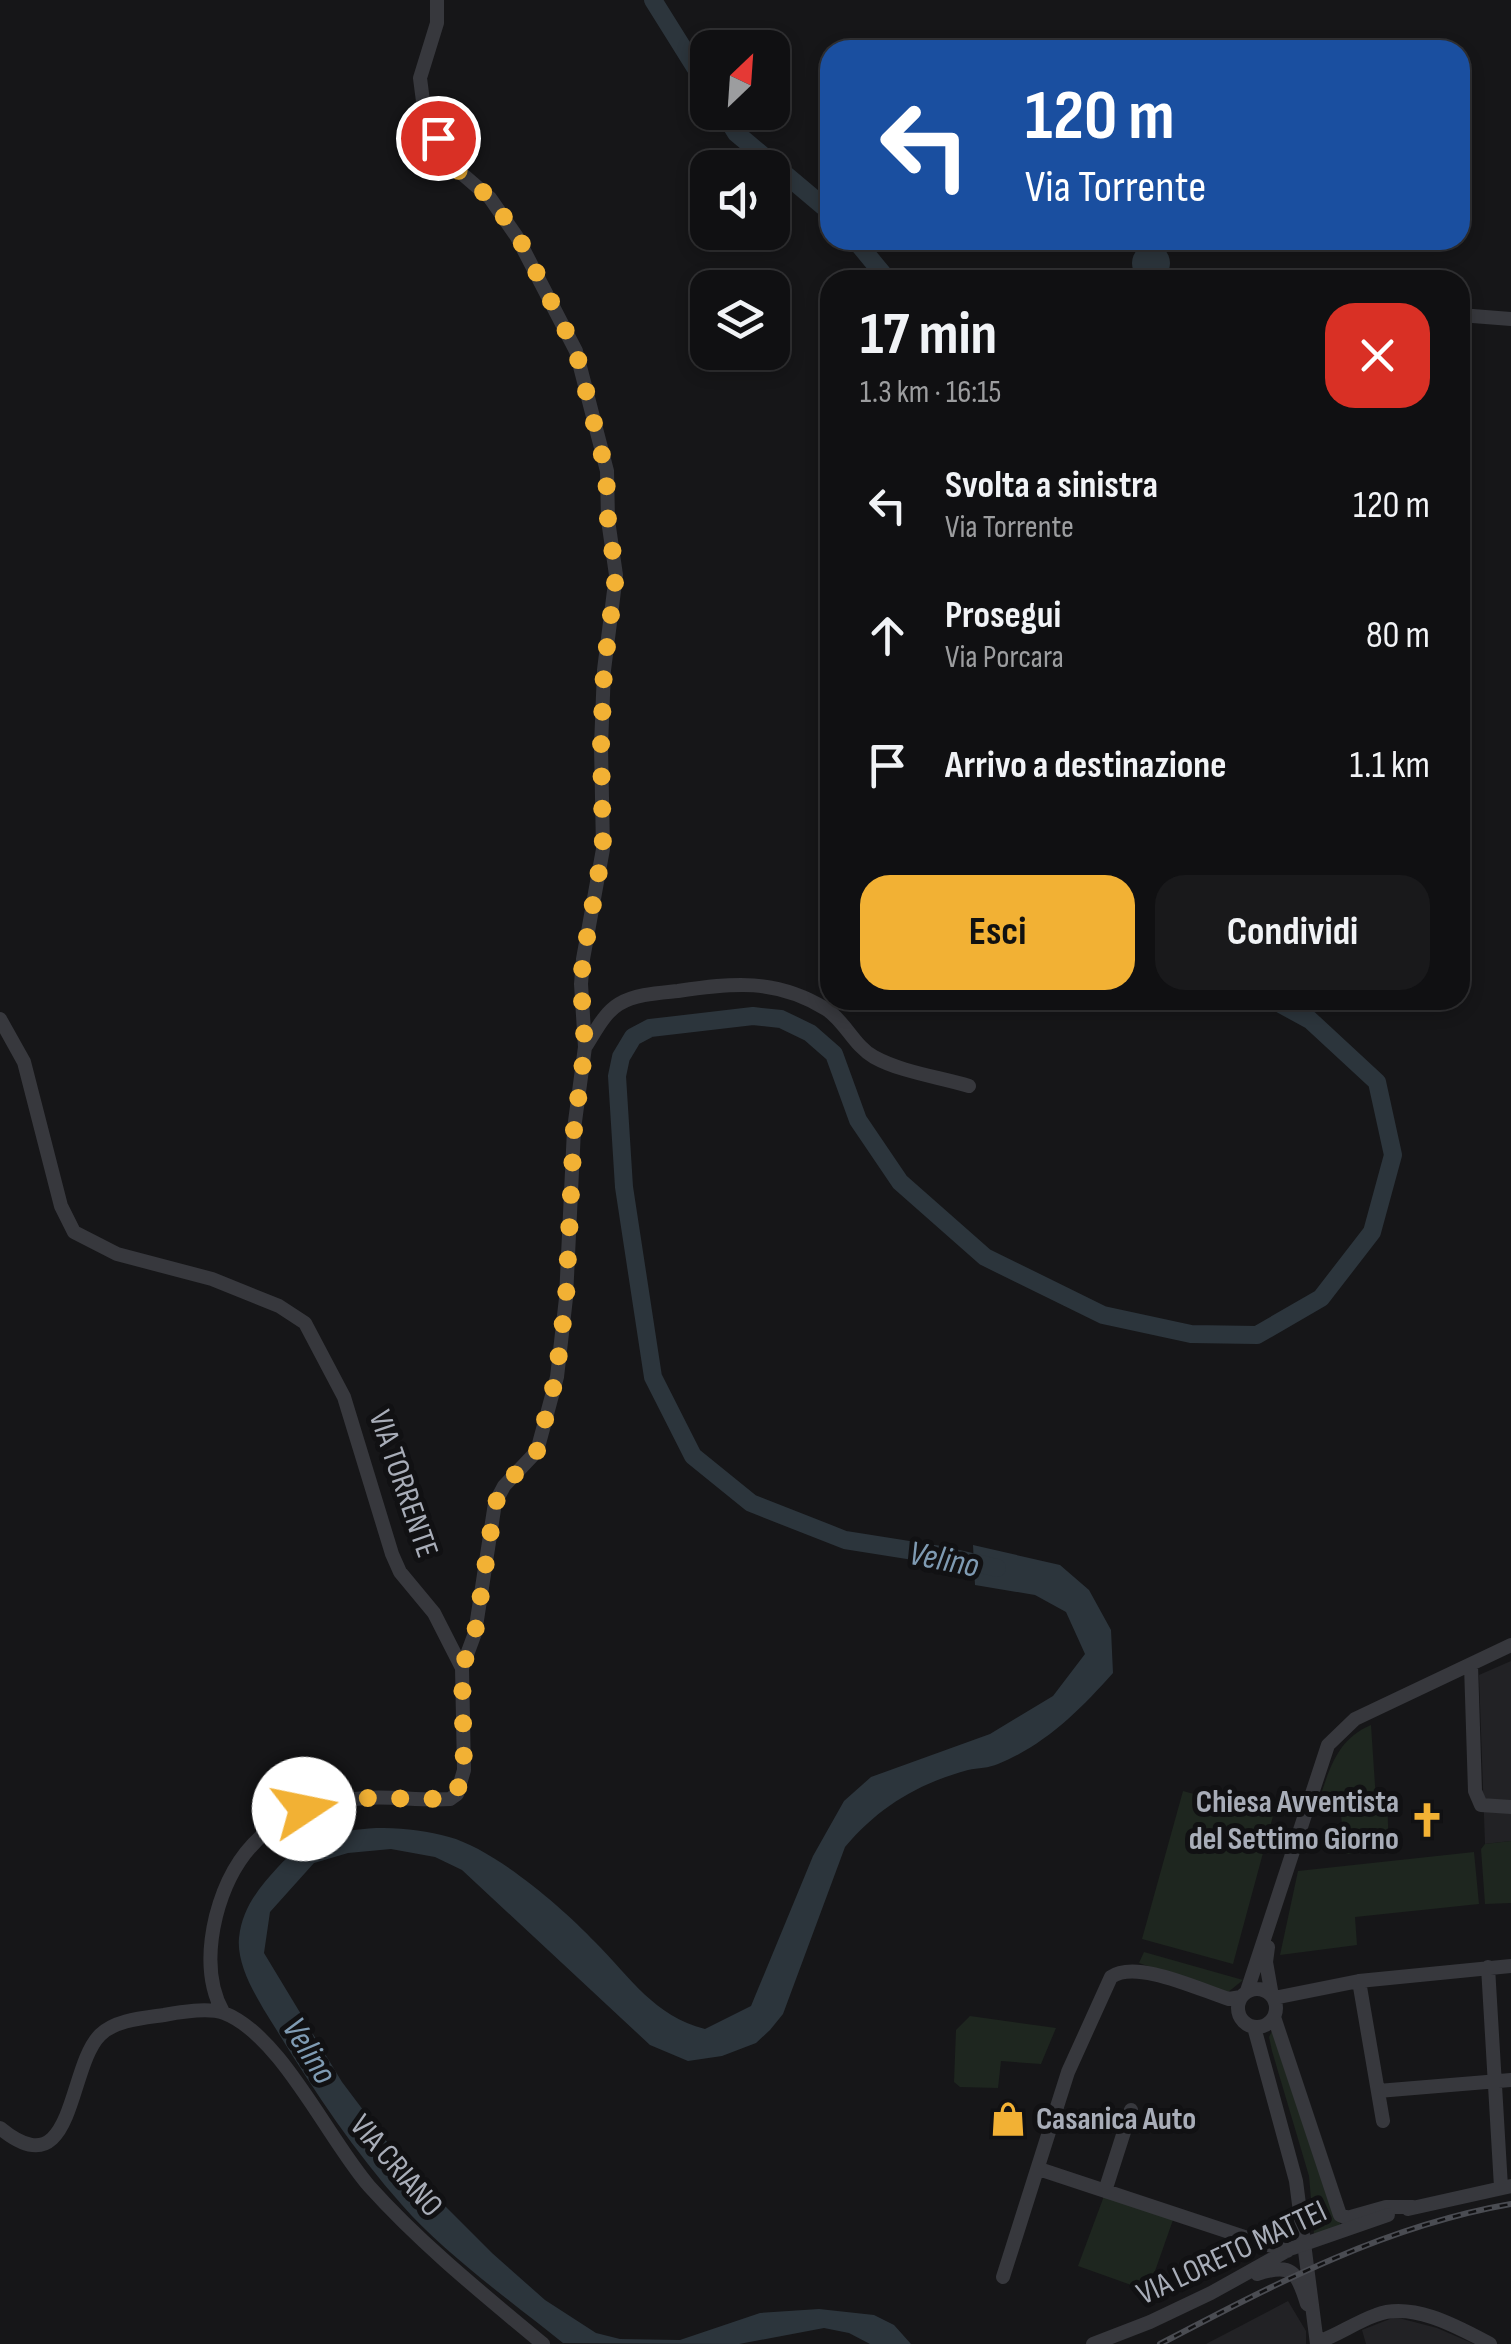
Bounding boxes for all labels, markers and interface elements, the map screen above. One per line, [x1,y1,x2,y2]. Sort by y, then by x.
north arrow [690,30,790,130]
map controls [690,30,790,370]
text: 120 m [1025,75,1175,159]
icon: left [860,80,990,210]
pin [396,96,481,181]
icon: arrive [411,111,466,166]
button: sound [690,150,790,250]
text: Via Torrente [1025,160,1206,215]
button: layers [690,270,790,370]
text: 17 min [860,299,997,371]
button: close [1325,303,1430,408]
text: 1.3 km · 16:15 [860,373,1001,412]
text: Svolta a sinistra [945,463,1158,508]
icon: left [860,478,915,533]
text: 120 m [1353,483,1430,528]
text: Via Torrente [945,508,1074,547]
text: Prosegui [945,593,1061,638]
icon: ahead [860,608,915,663]
text: 80 m [1366,613,1430,658]
text: Via Porcara [945,638,1064,677]
icon: arrive [860,738,915,793]
text: Arrivo a destinazione [945,743,1226,788]
text: 1.1 km [1350,743,1430,788]
button: Esci [860,875,1135,990]
button: Condividi [1155,875,1430,990]
street label: VIA TORRENTE [360,1405,446,1563]
water label: Velino [905,1532,983,1588]
position arrow [252,1757,356,1861]
place label: Chiesa Avventista del Settimo Giorno [1189,1783,1399,1859]
church icon: Chiesa Avventista del Settimo Giorno [1408,1801,1446,1839]
water label: Velino [272,2010,346,2092]
shop icon: Casanica Auto [989,2100,1027,2138]
place label: Casanica Auto [1036,2100,1196,2139]
street label: VIA CRIANO [341,2107,451,2225]
street label: VIA LORETO MATTEI [1131,2192,1333,2314]

